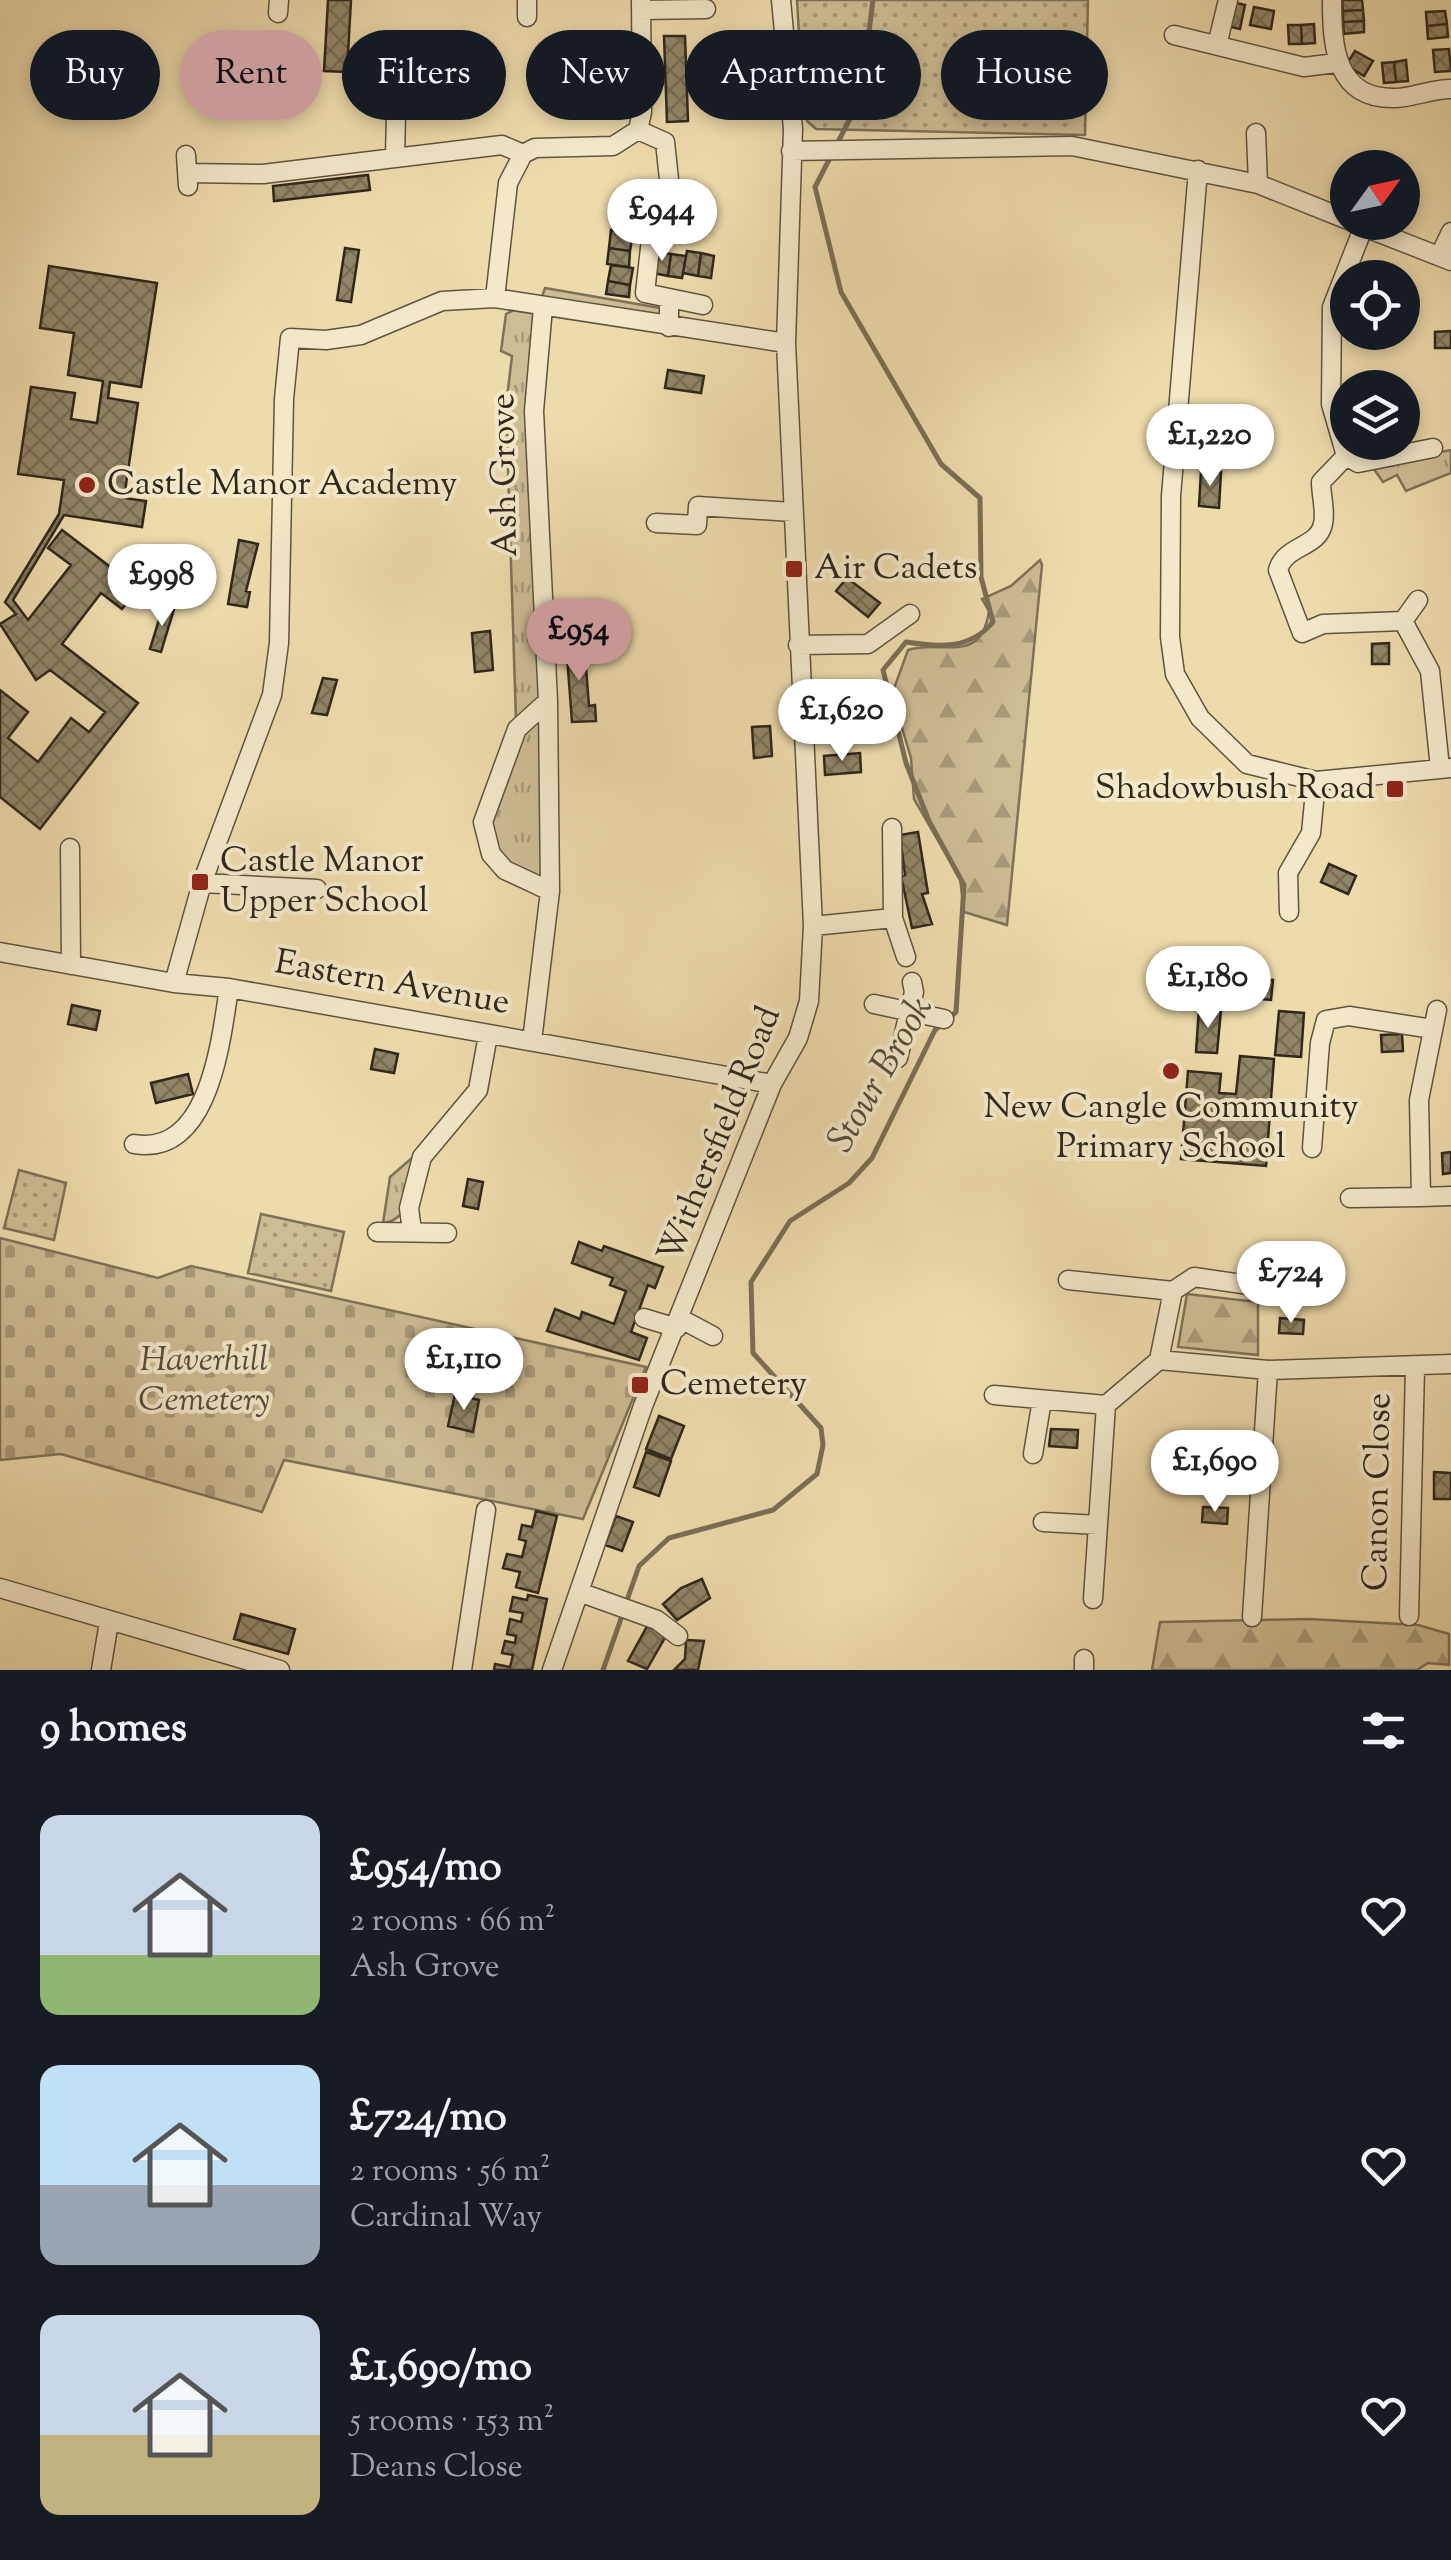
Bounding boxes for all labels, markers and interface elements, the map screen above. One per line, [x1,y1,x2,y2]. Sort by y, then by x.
chip: Buy [30,30,160,120]
chip: Rent [180,30,322,120]
chip: Filters [342,30,506,120]
chip: New [526,30,665,120]
chip: Apartment [685,30,921,120]
chip: House [941,30,1108,120]
north arrow [1330,150,1420,240]
map controls [1330,150,1420,460]
pin: £944 [603,179,721,264]
text: £944 [629,188,695,234]
button: locate [1330,260,1420,350]
button: layers [1330,370,1420,460]
street label: Ash Grove [479,393,533,557]
pin: £1,220 [1129,404,1291,489]
text: £1,220 [1168,413,1252,459]
place label: Castle Manor Academy [107,460,457,511]
marker: Castle Manor Academy [76,474,98,496]
pin: £998 [103,544,221,629]
place label: Air Cadets [814,544,977,595]
text: £998 [130,553,194,599]
marker: Air Cadets [783,558,805,580]
pin: £954 [520,599,638,684]
text: £954 [549,608,609,654]
pin: £1,620 [761,679,923,764]
text: £1,620 [800,688,884,734]
place label: Shadowbush Road [1095,764,1375,815]
marker: Shadowbush Road [1384,778,1406,800]
place label: Castle Manor Upper School [220,837,429,928]
marker: Castle Manor Upper School [189,871,211,893]
street label: Eastern Avenue [271,938,513,1030]
pin: £1,180 [1127,946,1289,1031]
text: £1,180 [1168,955,1248,1001]
water label: Stour Brook [816,987,948,1163]
street label: Withersfield Road [646,999,796,1271]
marker: New Cangle Community Primary School [1160,1060,1182,1082]
place label: New Cangle Community Primary School [983,1083,1359,1174]
pin: £724 [1232,1241,1350,1326]
text: £724 [1259,1250,1323,1296]
pin: £1,110 [383,1328,545,1413]
park label: Haverhill Cemetery [138,1336,270,1427]
text: £1,110 [426,1337,502,1383]
place label: Cemetery [660,1360,807,1411]
marker: Cemetery [629,1374,651,1396]
street label: Canon Close [1352,1392,1406,1592]
pin: £1,690 [1134,1430,1296,1515]
text: £1,690 [1173,1439,1257,1485]
text: 9 homes [40,1700,187,1760]
icon: filters [1356,1703,1411,1758]
text: £954/mo [350,1839,502,1899]
icon: home [120,1855,240,1975]
icon: heart [1356,1888,1411,1943]
text: 2 rooms · 66 m² [350,1899,555,1945]
text: Ash Grove [350,1945,500,1991]
text: £724/mo [350,2089,507,2149]
icon: home [120,2105,240,2225]
icon: heart [1356,2138,1411,2193]
text: 2 rooms · 56 m² [350,2149,550,2195]
text: Cardinal Way [350,2195,542,2241]
text: £1,690/mo [350,2339,532,2399]
icon: home [120,2355,240,2475]
icon: heart [1356,2388,1411,2443]
text: 5 rooms · 153 m² [350,2399,554,2445]
text: Deans Close [350,2445,523,2491]

